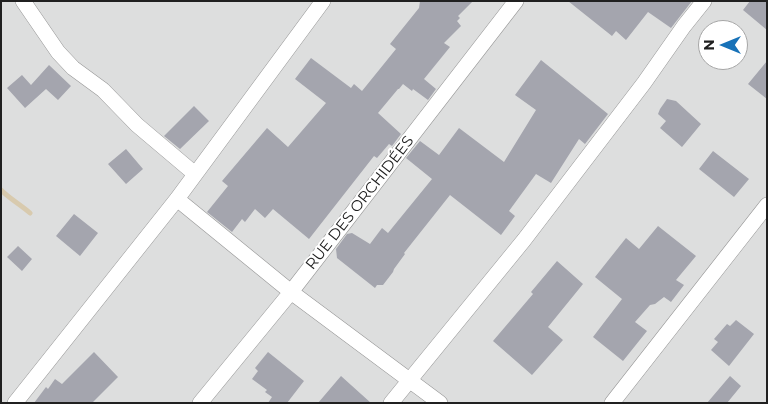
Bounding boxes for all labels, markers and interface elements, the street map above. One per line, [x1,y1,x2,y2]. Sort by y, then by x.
north arrow [698,20,748,70]
text: N [700,39,718,51]
street label: RUE DES ORCHIDÉES [302,133,418,273]

